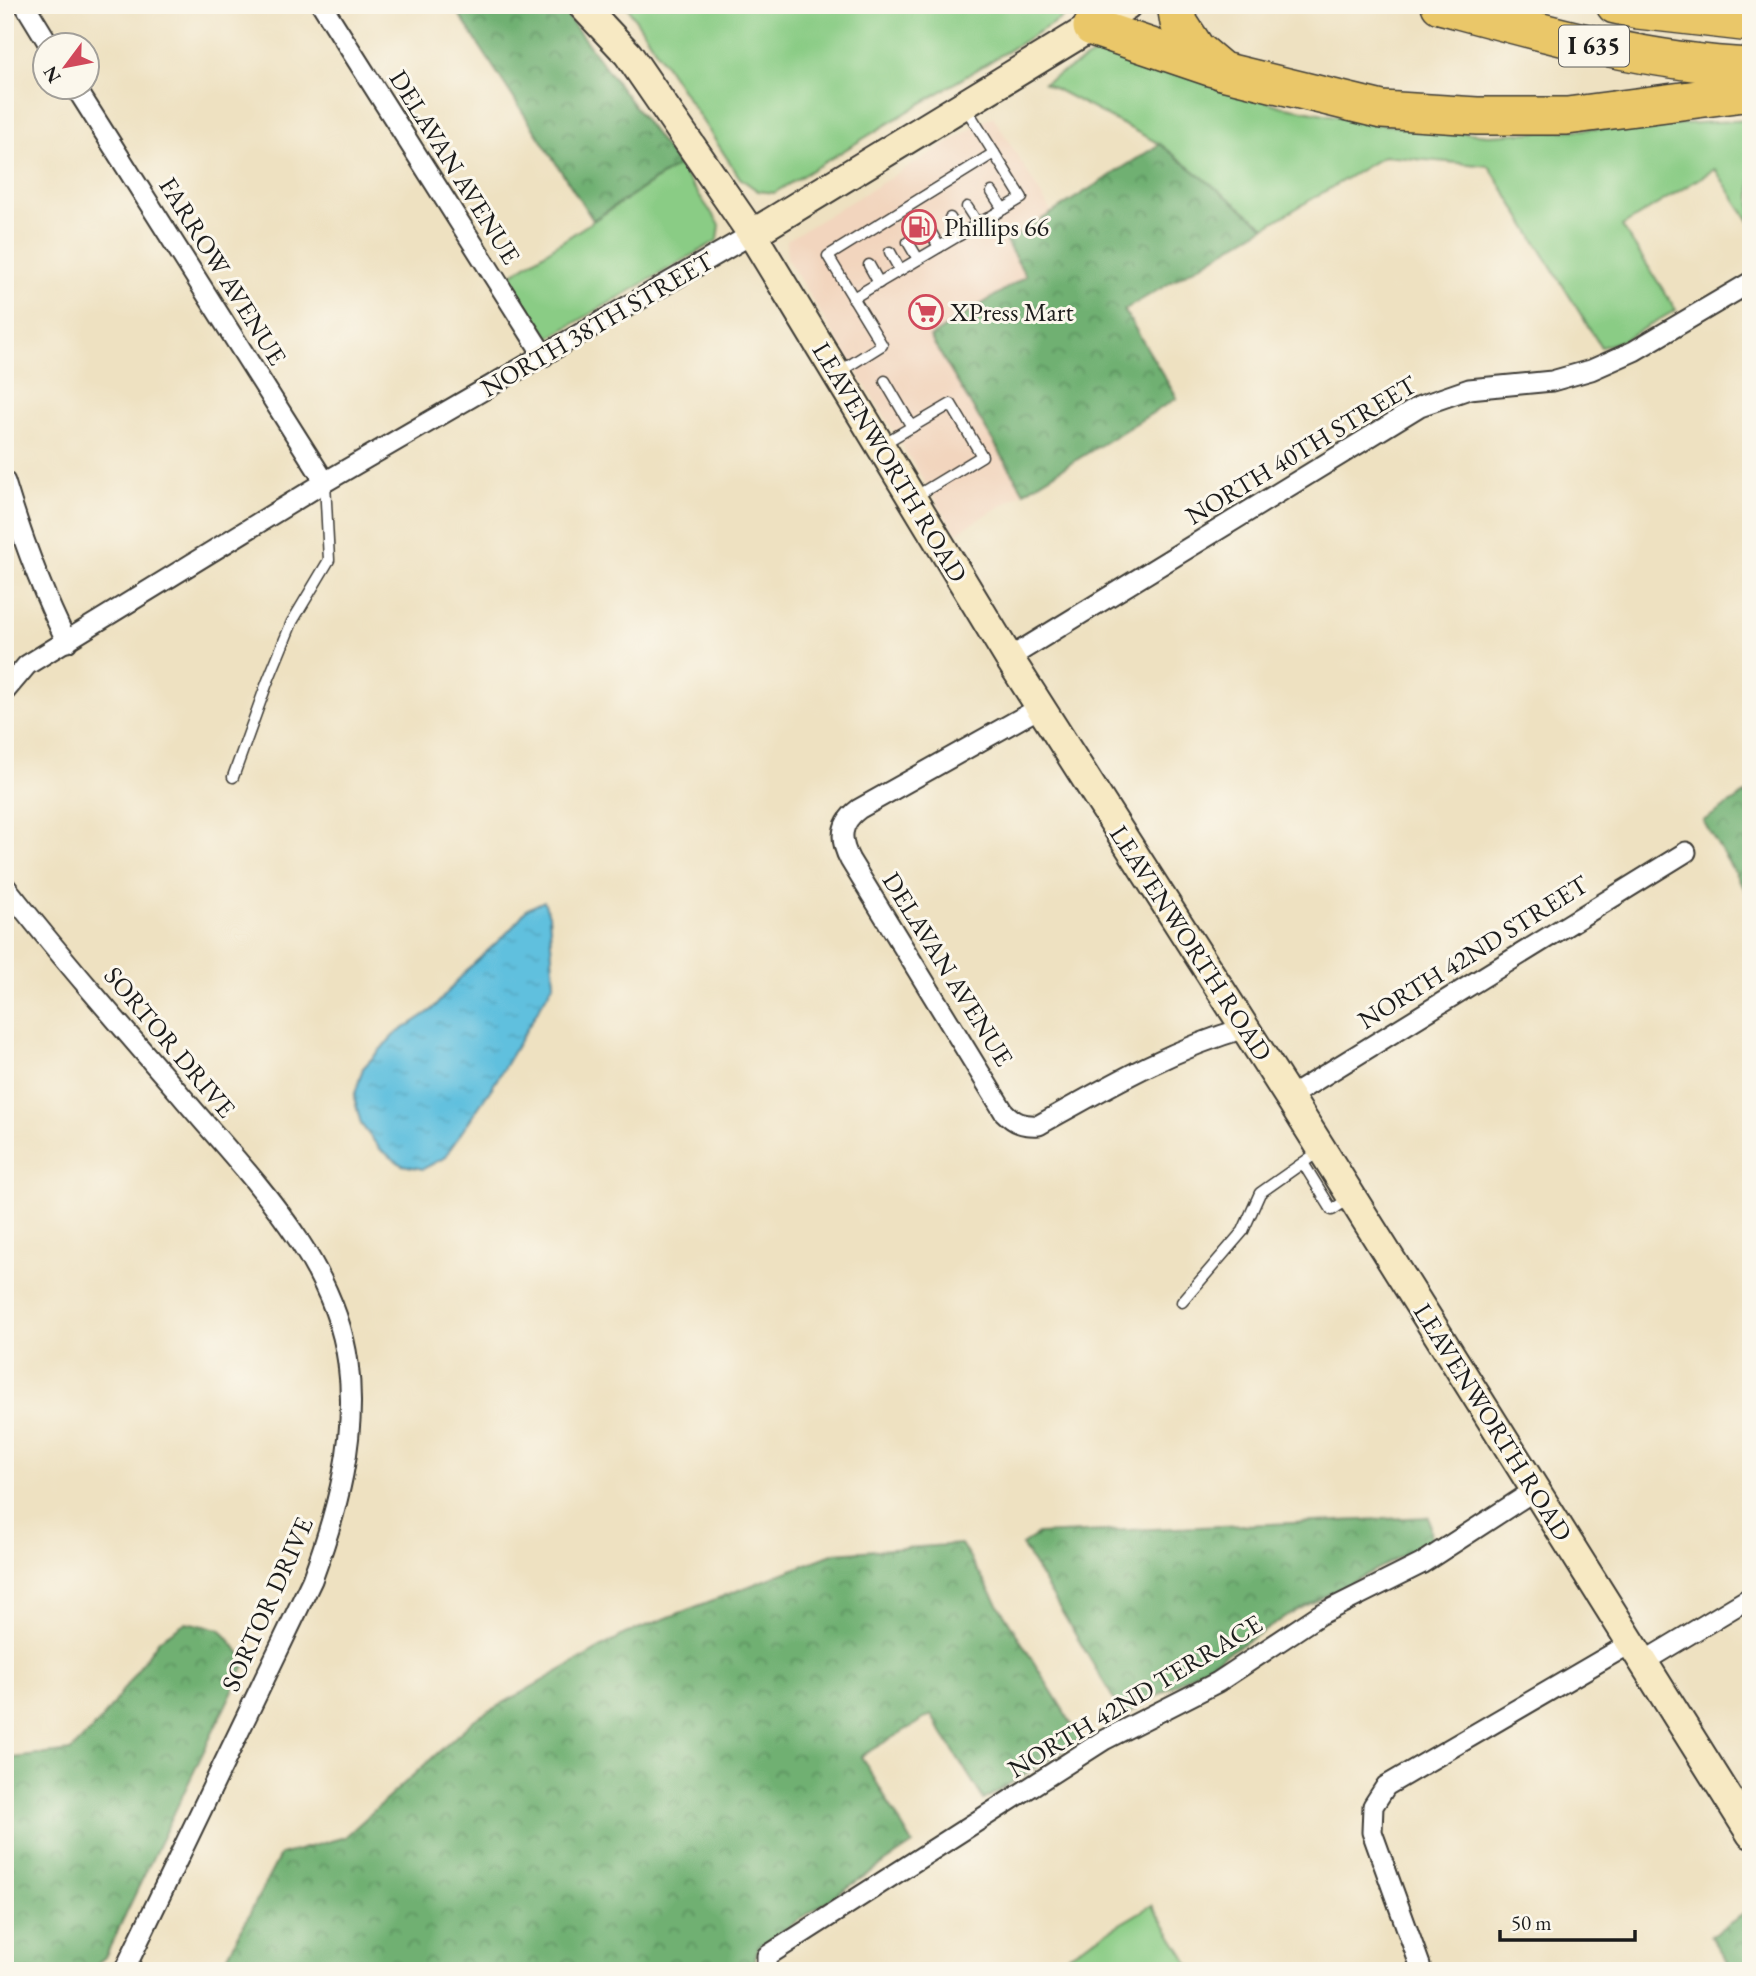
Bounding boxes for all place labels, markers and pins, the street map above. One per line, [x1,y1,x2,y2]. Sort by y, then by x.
fuel station icon: Phillips 66 [900,208,938,246]
place label: Phillips 66 [944,210,1049,244]
supermarket icon: XPress Mart [907,293,945,331]
place label: XPress Mart [949,295,1074,329]

